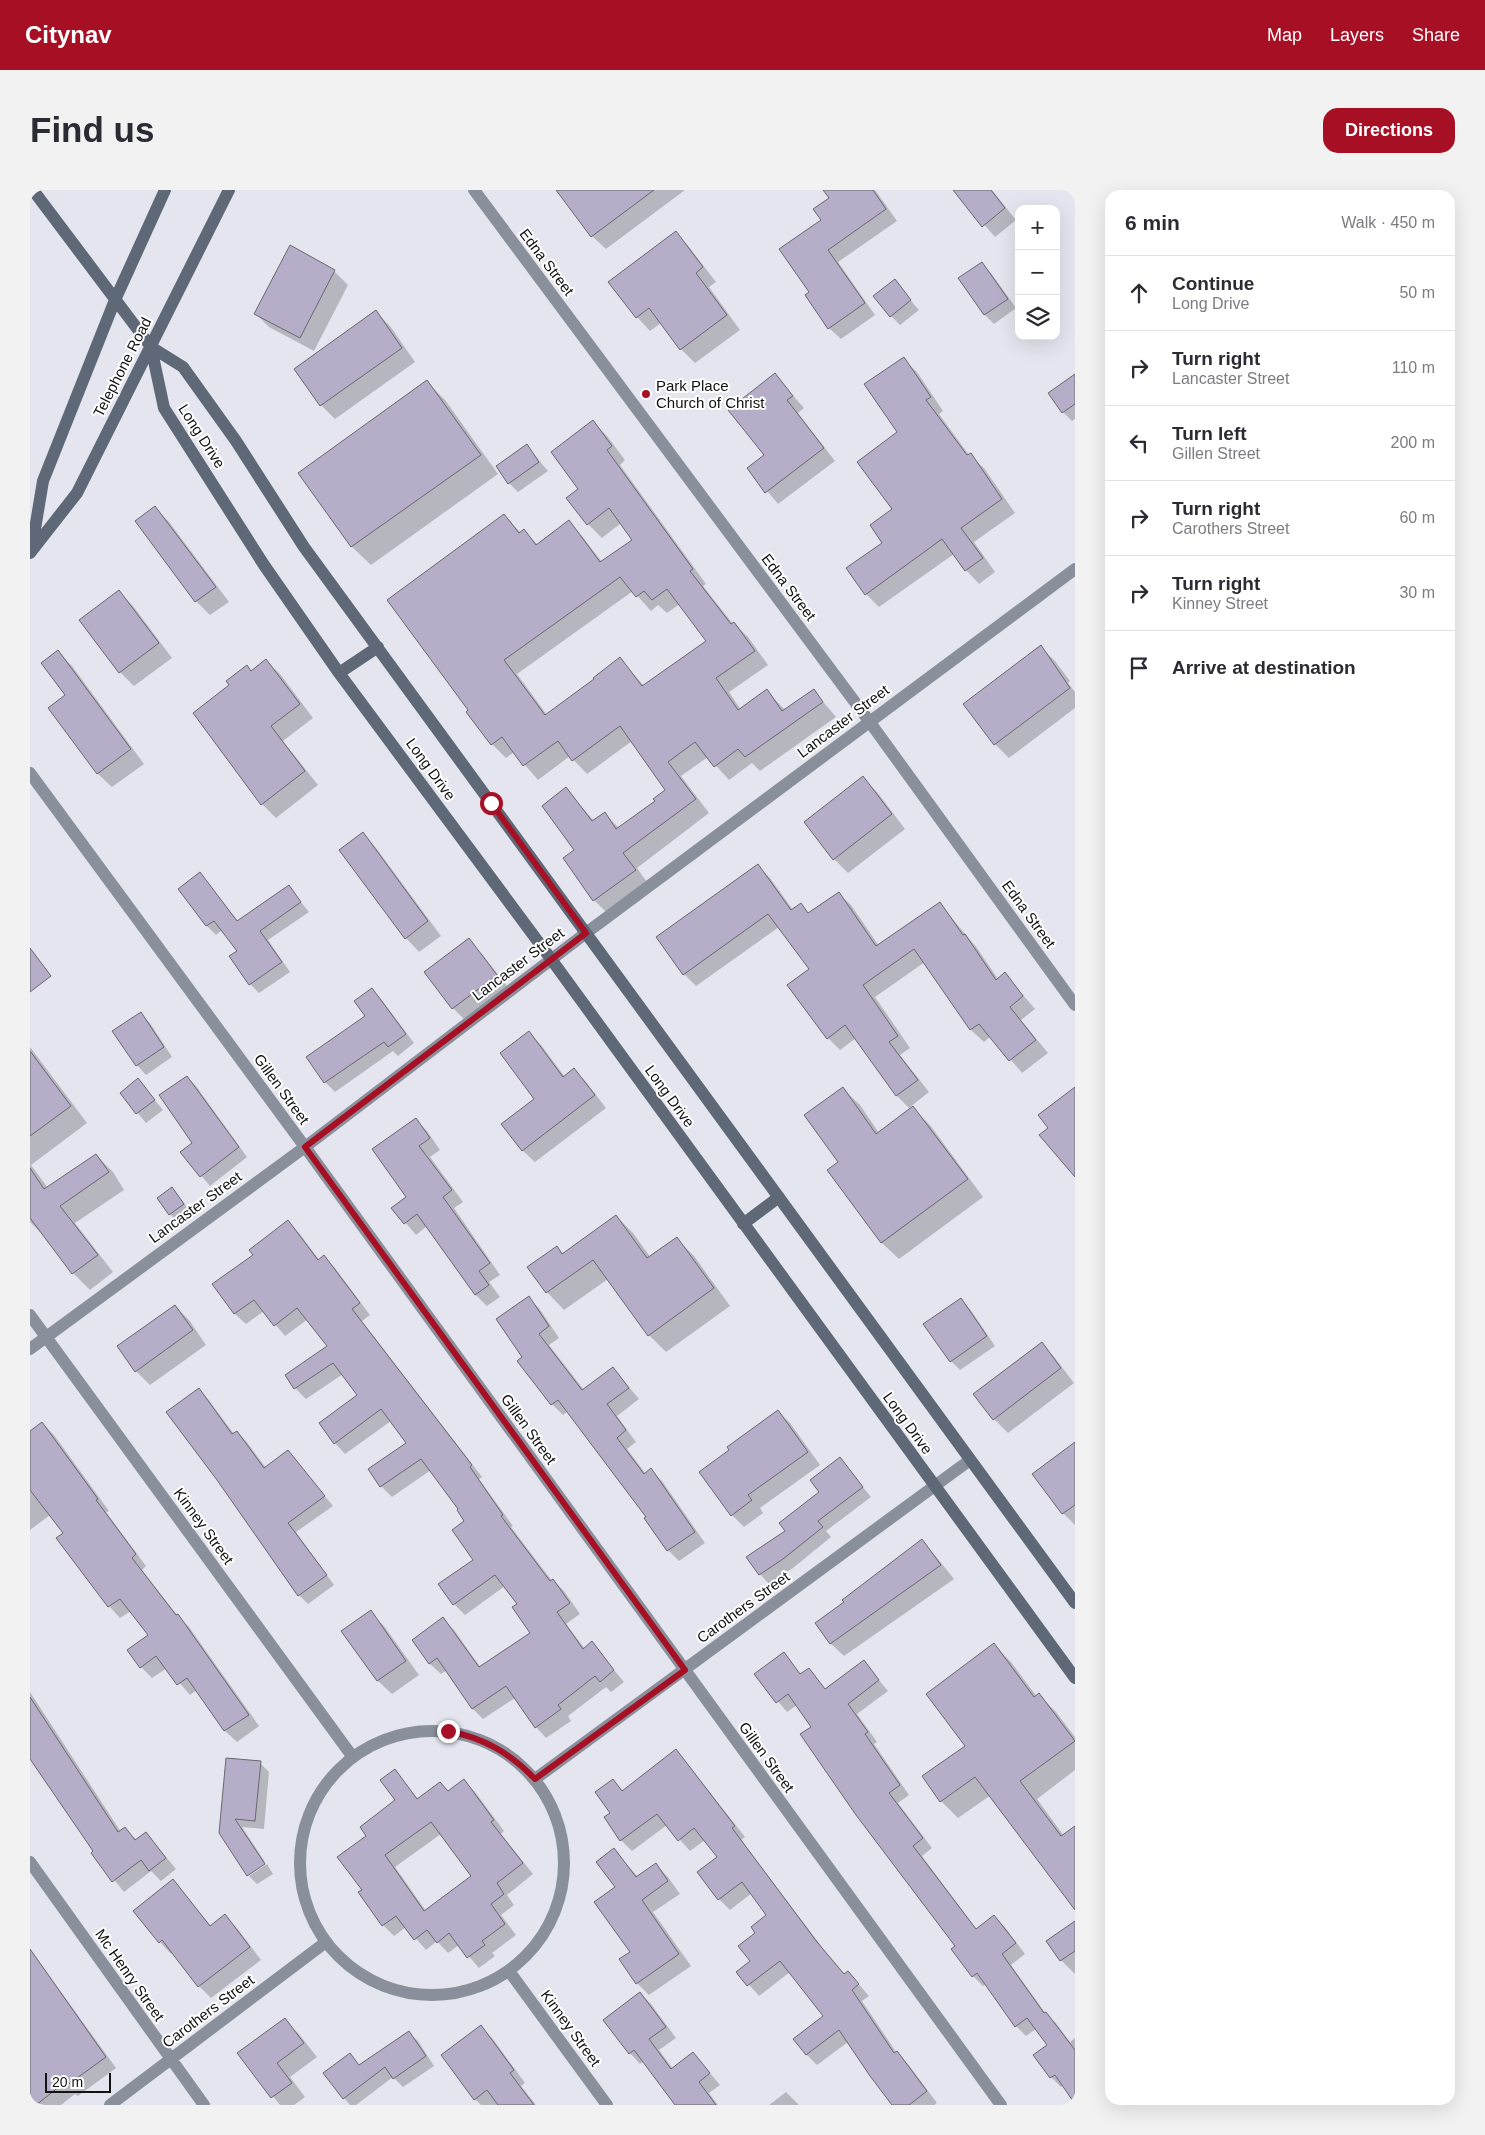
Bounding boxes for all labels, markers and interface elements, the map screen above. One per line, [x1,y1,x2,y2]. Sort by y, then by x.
text: Citynav [25,21,112,48]
text: Map [1267,25,1302,45]
text: Layers [1330,25,1384,45]
text: Share [1412,25,1460,45]
button: Directions [1323,108,1455,153]
text: Find us [30,110,154,149]
map controls [1015,205,1060,340]
button: + [1015,205,1060,250]
text: 6 min [1125,211,1180,234]
text: Walk · 450 m [1341,214,1435,231]
street label: Edna Street [516,225,578,299]
button: − [1015,250,1060,295]
text: Continue [1172,273,1254,294]
icon: ahead [1125,279,1153,307]
text: 50 m [1399,284,1435,301]
button: layers [1015,295,1060,340]
text: Long Drive [1172,295,1249,312]
street label: Telephone Road [90,314,154,420]
text: Turn right [1172,348,1260,369]
icon: right [1125,354,1153,382]
text: 110 m [1392,359,1435,376]
text: Lancaster Street [1172,370,1289,387]
place label: Park Place Church of Christ [656,377,765,411]
marker: Park Place Church of Christ [640,388,652,400]
street label: Long Drive [175,401,229,471]
text: Turn left [1172,423,1247,444]
icon: left [1125,429,1153,457]
text: 200 m [1391,434,1435,451]
text: Gillen Street [1172,445,1260,462]
text: Turn right [1172,498,1260,519]
icon: right [1125,504,1153,532]
text: 60 m [1399,509,1435,526]
text: Carothers Street [1172,520,1289,537]
street label: Edna Street [758,550,820,624]
text: Turn right [1172,573,1260,594]
icon: right [1125,579,1153,607]
text: 30 m [1399,584,1435,601]
text: Kinney Street [1172,595,1268,612]
icon: arrive [1125,654,1153,682]
text: Arrive at destination [1172,657,1356,678]
street label: Lancaster Street [794,681,893,761]
street label: Long Drive [403,735,459,803]
route start [480,792,503,815]
street label: Edna Street [999,877,1060,952]
street label: Lancaster Street [469,924,568,1004]
street label: Gillen Street [251,1051,314,1128]
street label: Long Drive [642,1062,698,1130]
street label: Lancaster Street [145,1167,245,1246]
street label: Long Drive [880,1389,936,1457]
street label: Gillen Street [498,1391,561,1468]
street label: Kinney Street [171,1485,238,1568]
street label: Carothers Street [693,1567,793,1646]
street label: Gillen Street [736,1719,799,1796]
route end [437,1720,460,1743]
street label: Mc Henry Street [92,1926,169,2025]
street label: Carothers Street [159,1971,258,2051]
street label: Kinney Street [538,1987,605,2070]
scale bar [45,2070,111,2093]
text: 20 m [52,2074,83,2090]

